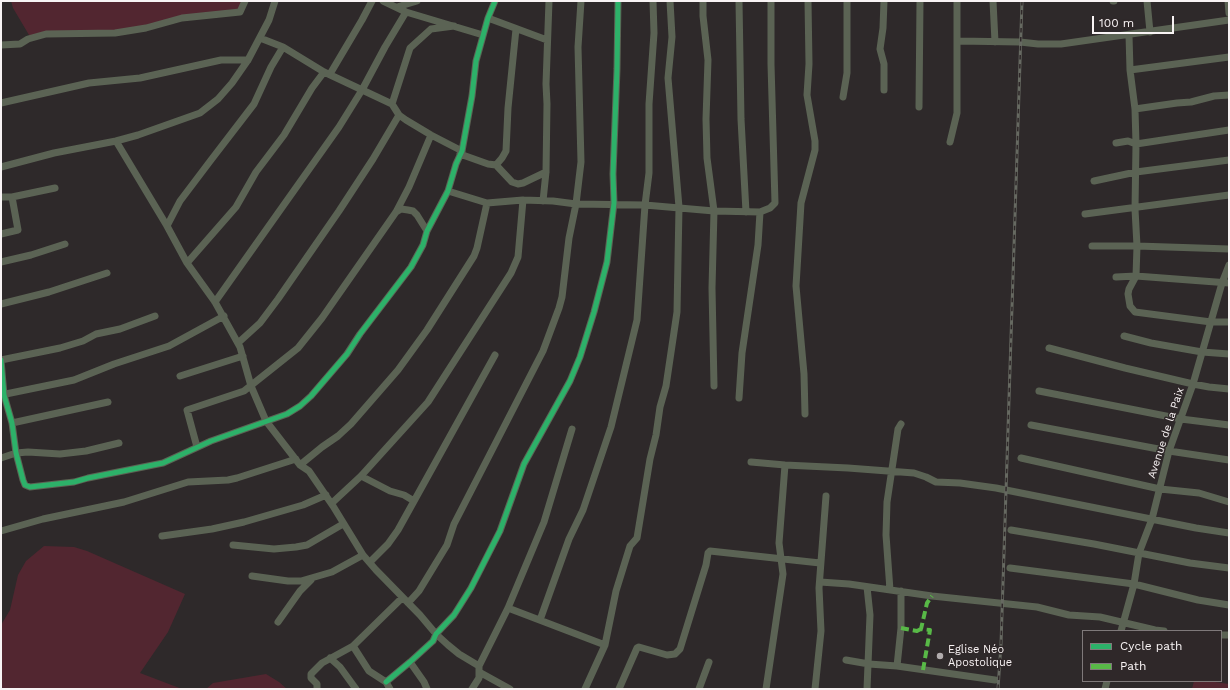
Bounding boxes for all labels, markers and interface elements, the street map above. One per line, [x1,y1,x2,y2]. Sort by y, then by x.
scale bar [1094,8,1176,34]
text: 100 m [1099,16,1134,30]
street label: Avenue de la Paix [1145,386,1187,480]
legend [1082,630,1222,682]
text: Cycle path [1120,639,1182,653]
place label: Eglise Néo Apostolique [948,643,1012,669]
marker: Eglise Néo Apostolique [935,651,945,661]
text: Path [1120,659,1146,673]

